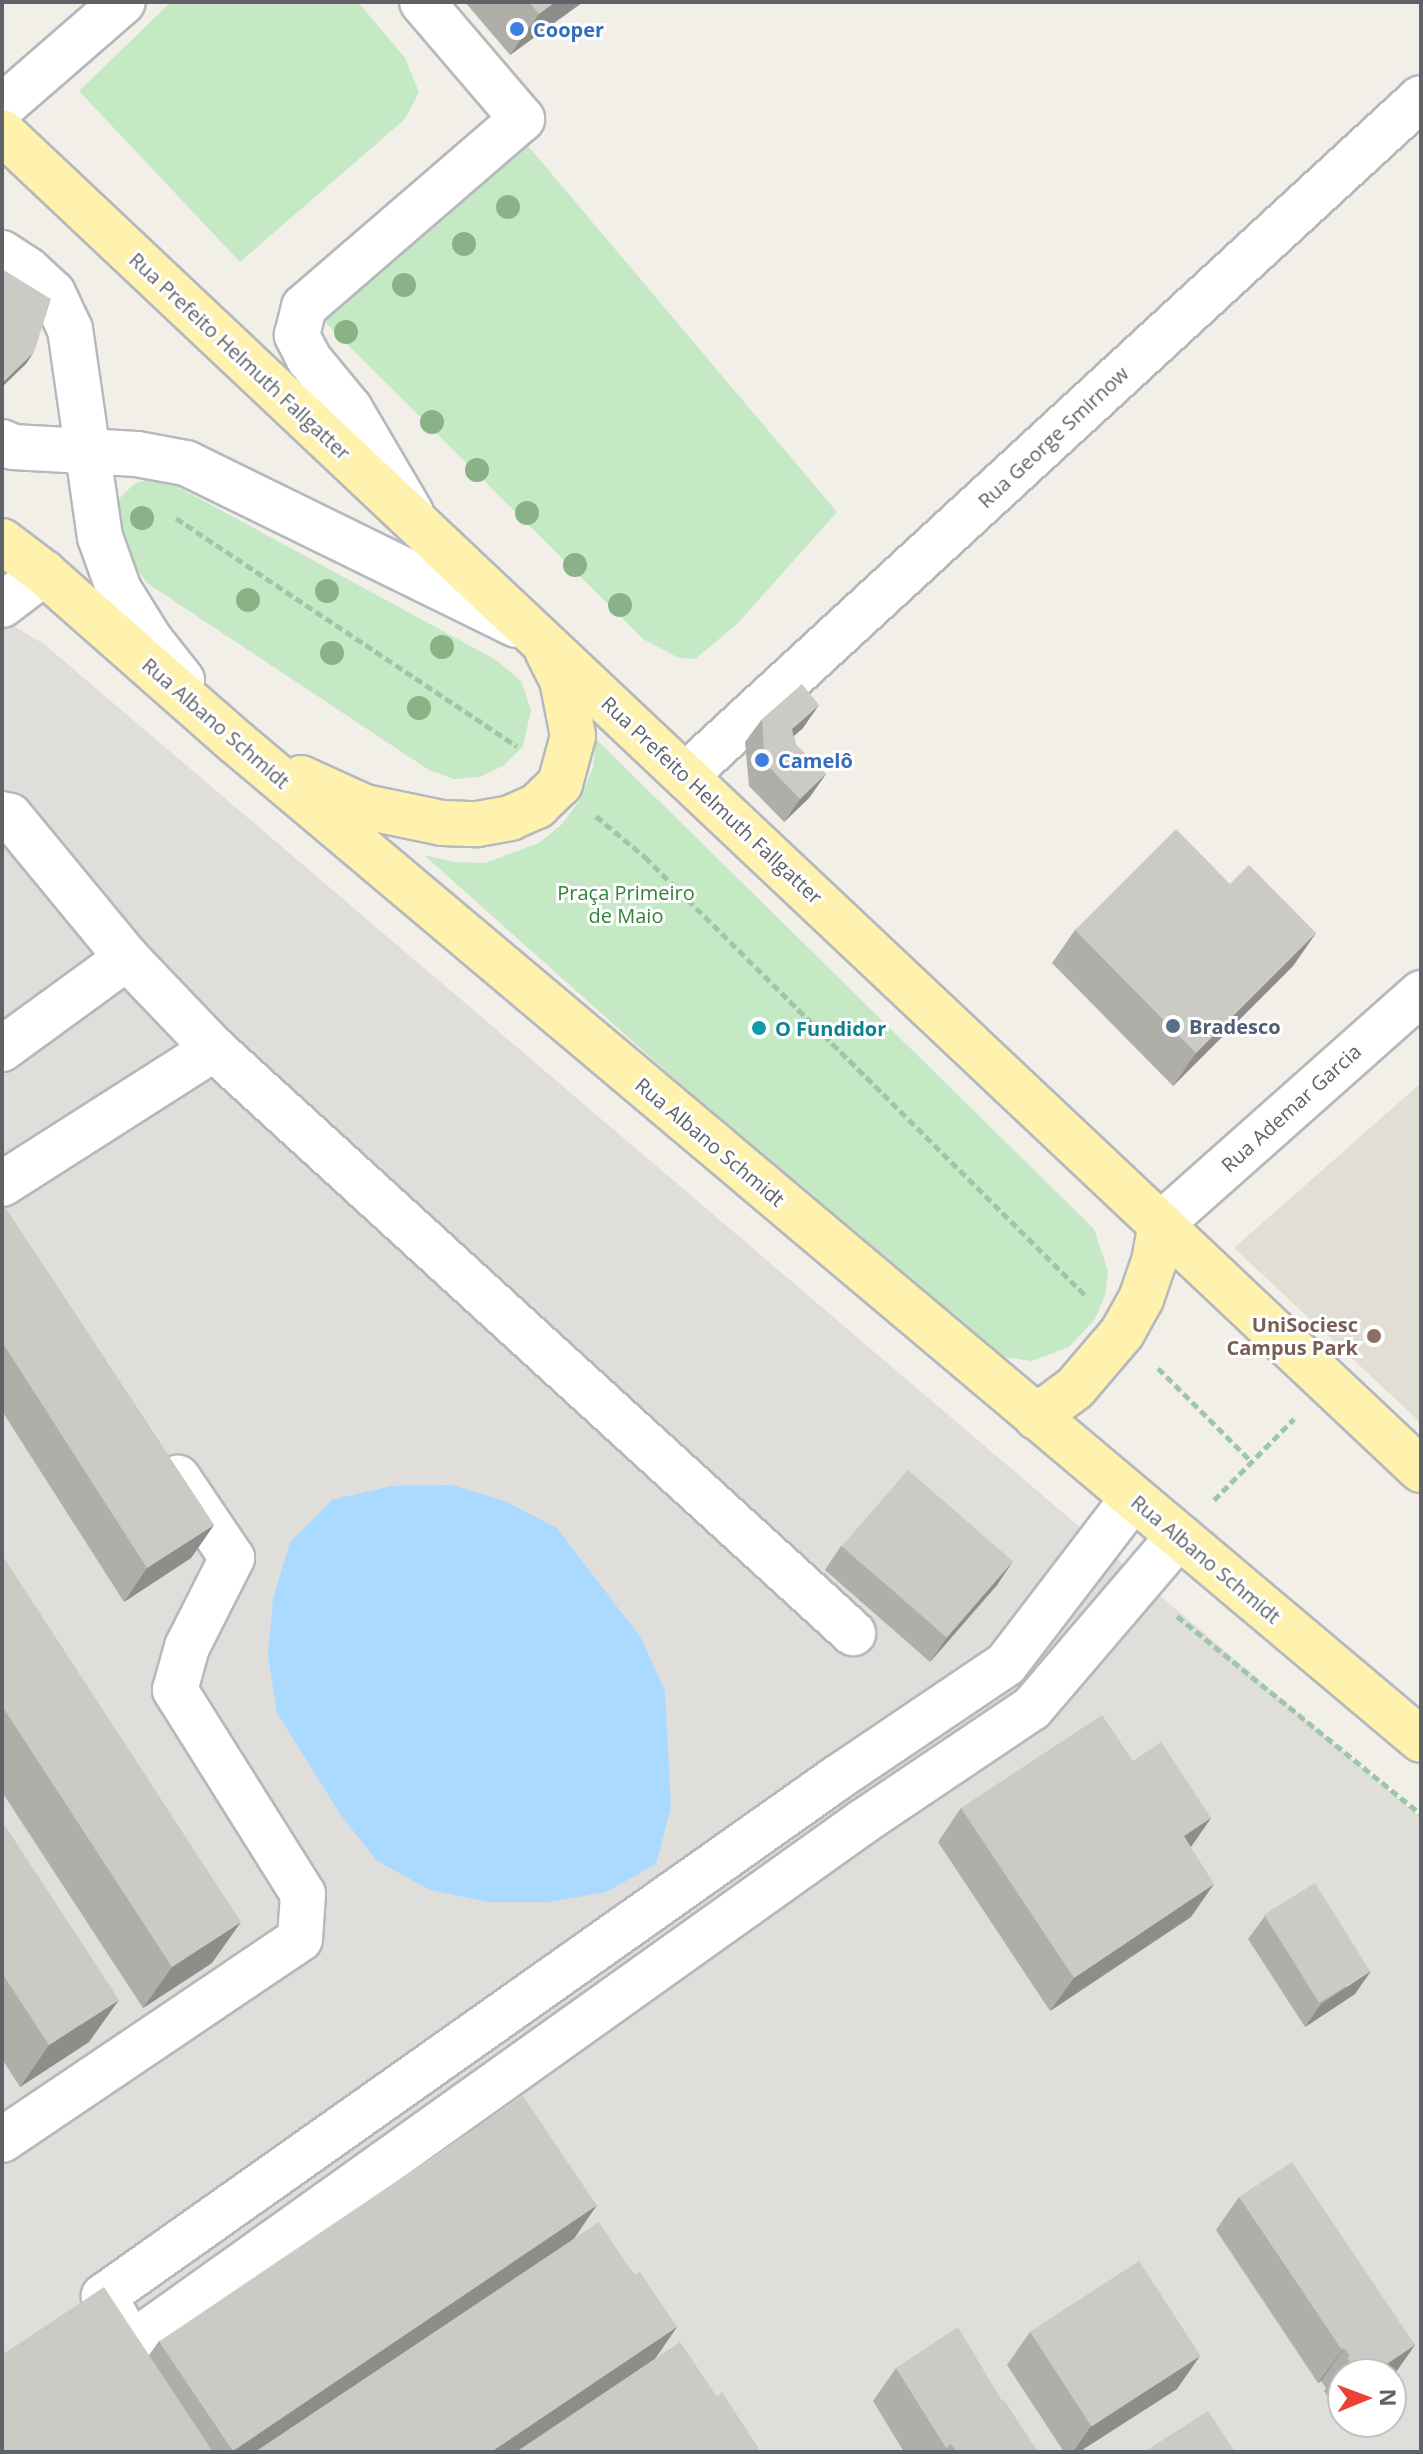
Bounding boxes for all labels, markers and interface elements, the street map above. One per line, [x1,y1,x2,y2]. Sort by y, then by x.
place label: Cooper [533,17,604,41]
marker: Cooper [508,20,526,38]
street label: Rua Prefeito Helmuth Fallgatter [125,247,355,465]
street label: Rua George Smirnow [973,361,1133,513]
street label: Rua Albano Schmidt [137,653,295,793]
street label: Rua Prefeito Helmuth Fallgatter [597,691,827,909]
place label: Camelô [778,748,853,772]
marker: Camelô [753,751,771,769]
park label: Praça Primeiro de Maio [557,881,695,928]
place label: Bradesco [1189,1014,1281,1038]
place label: O Fundidor [775,1016,886,1040]
marker: Bradesco [1164,1017,1182,1035]
marker: O Fundidor [750,1019,768,1037]
street label: Rua Ademar Garcia [1216,1039,1366,1177]
street label: Rua Albano Schmidt [631,1073,789,1211]
place label: UniSociesc Campus Park [1226,1312,1358,1359]
marker: UniSociesc Campus Park [1365,1327,1383,1345]
street label: Rua Albano Schmidt [1127,1490,1285,1628]
north arrow [1327,2358,1407,2438]
text: N [1374,2388,1404,2407]

